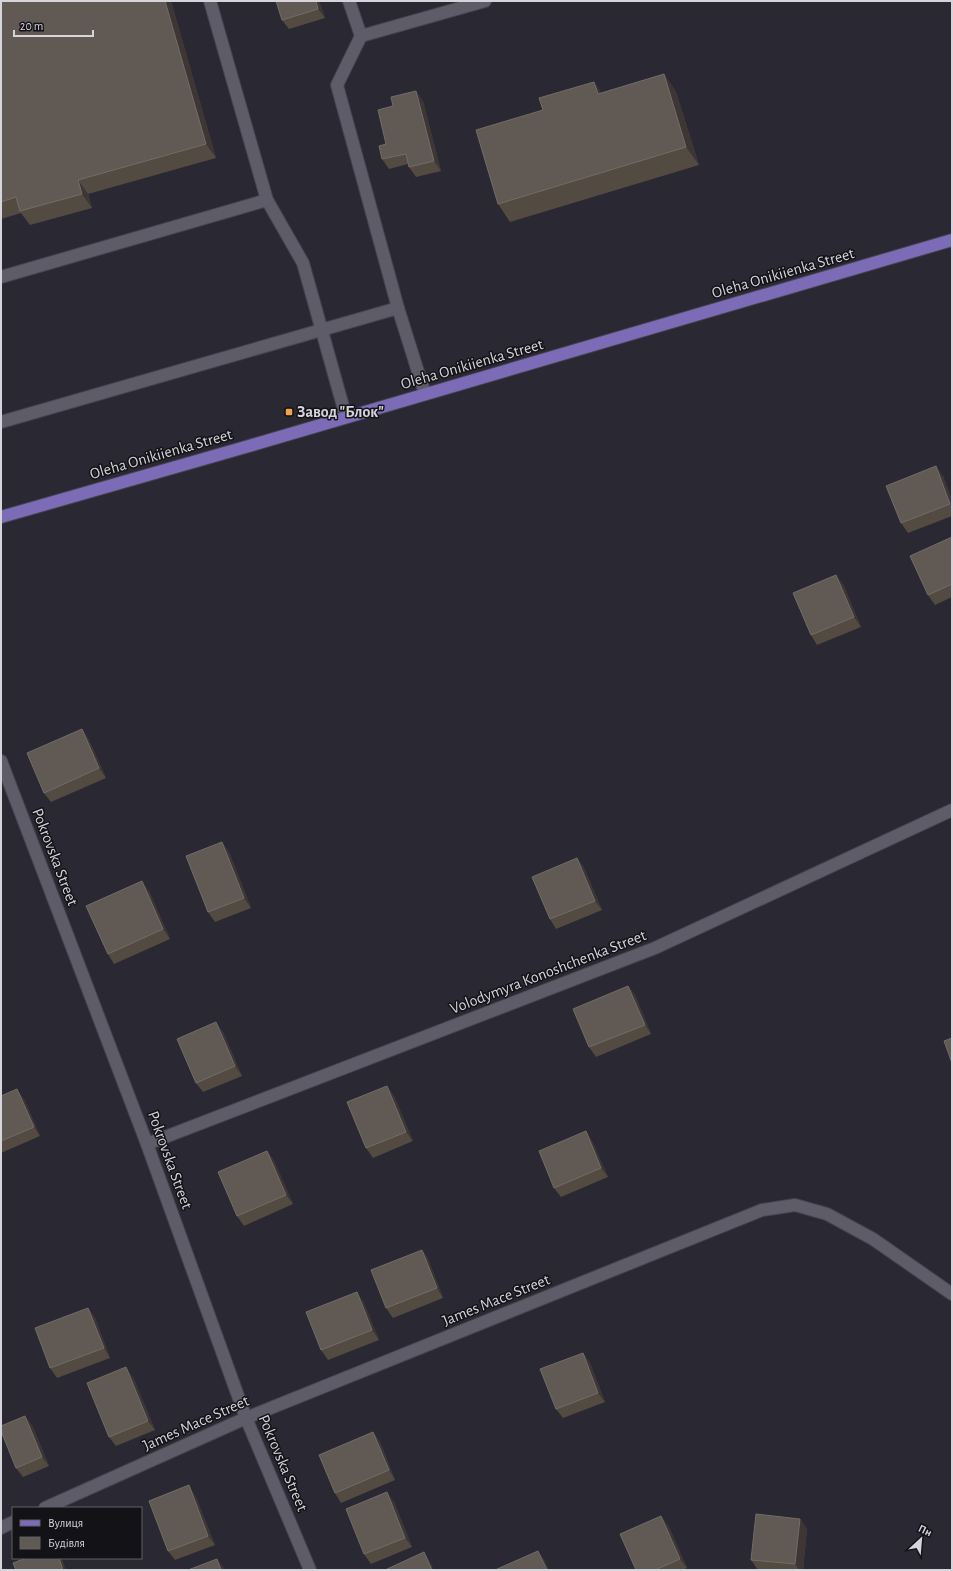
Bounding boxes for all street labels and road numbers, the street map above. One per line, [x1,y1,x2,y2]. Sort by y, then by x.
street label: Oleha Onikiienka Street [710,245,856,301]
street label: Oleha Onikiienka Street [399,336,545,392]
street label: Oleha Onikiienka Street [88,426,234,482]
street label: Pokrovska Street [29,806,81,908]
street label: Volodymyra Konoshchenka Street [448,927,649,1018]
street label: Pokrovska Street [145,1109,195,1211]
street label: James Mace Street [440,1271,552,1329]
street label: James Mace Street [141,1392,251,1454]
street label: Pokrovska Street [256,1412,310,1514]

